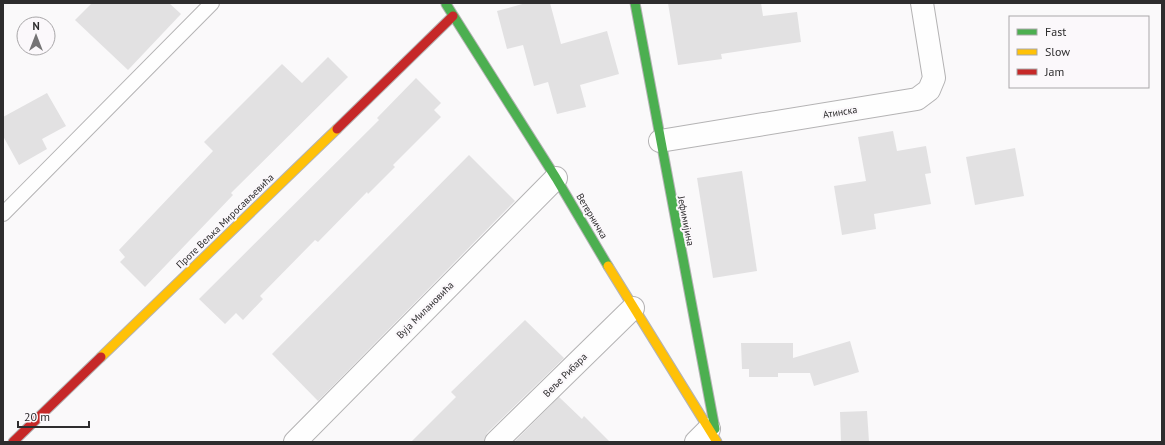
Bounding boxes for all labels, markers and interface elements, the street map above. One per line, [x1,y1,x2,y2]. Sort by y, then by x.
north arrow [16,16,56,56]
legend [1009,16,1149,88]
text: N [32,19,40,33]
text: Fast [1045,24,1066,39]
text: Slow [1045,44,1070,59]
text: Jam [1044,64,1064,79]
street label: Атинска [822,103,858,121]
street label: Проте Вељка Миросављевића [173,171,277,271]
street label: Ветерничка [573,191,611,241]
street label: Јефимијина [675,194,697,247]
street label: Вуја Милановића [394,279,456,341]
street label: Веље Рибара [540,350,590,400]
scale bar [18,403,89,429]
text: 20 m [24,409,50,424]

